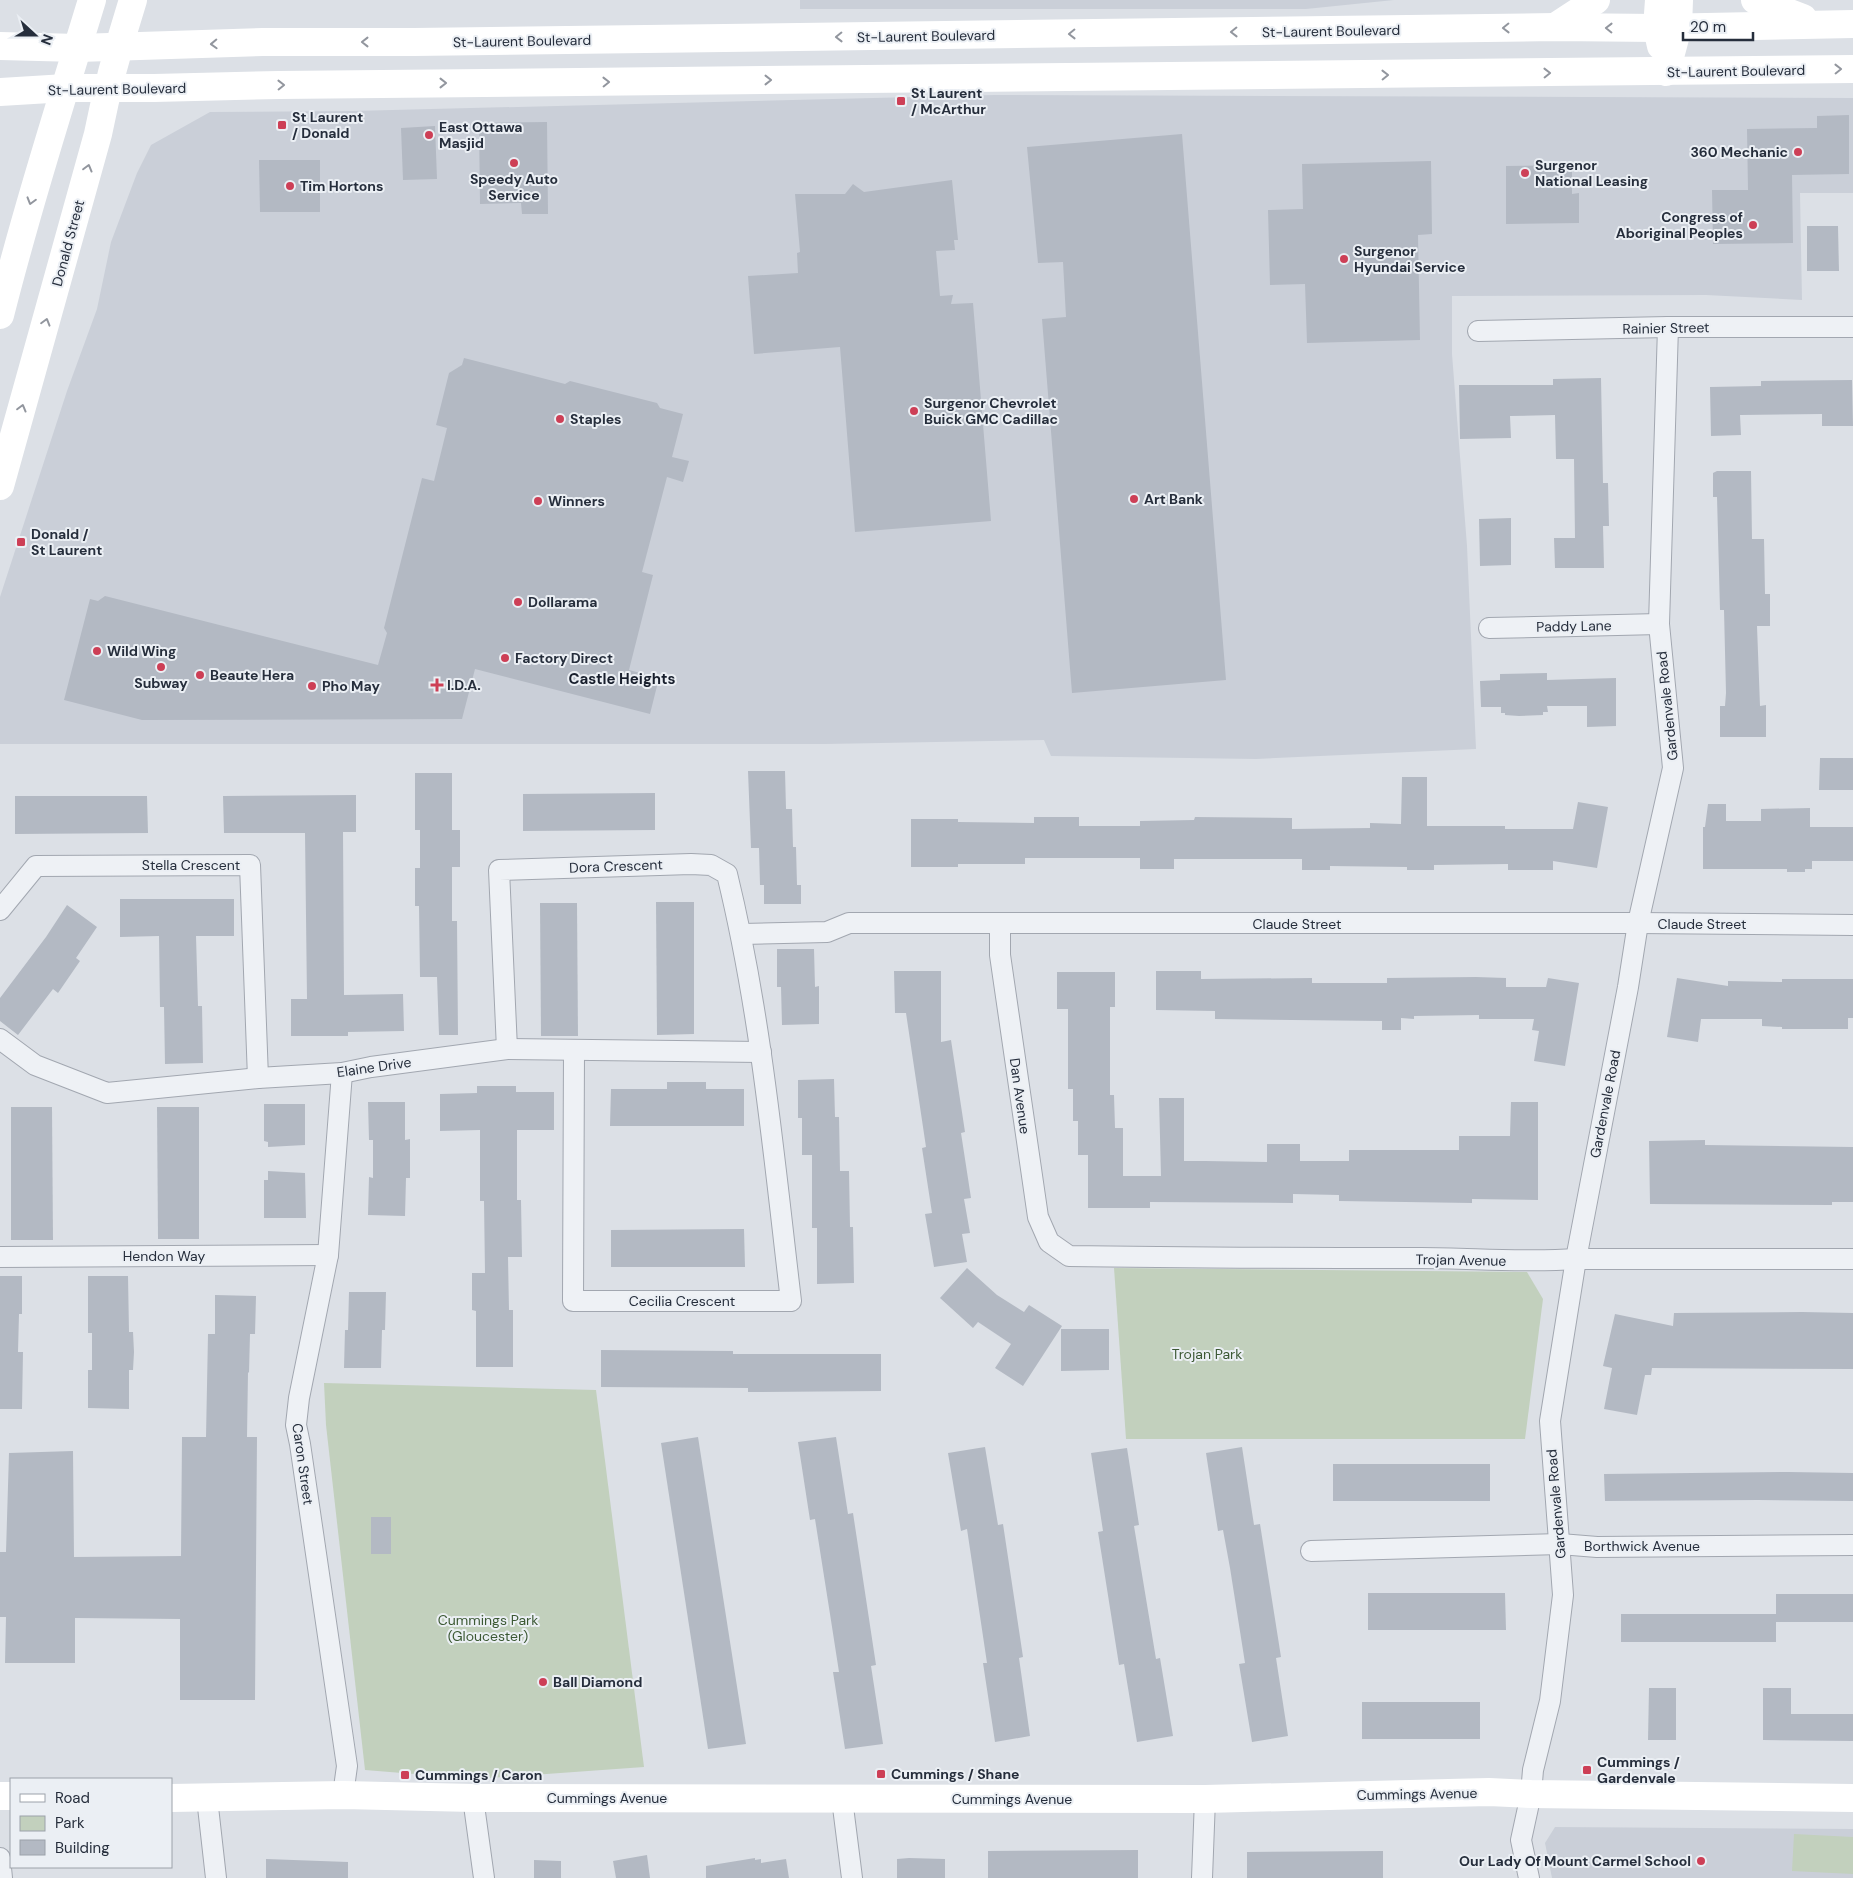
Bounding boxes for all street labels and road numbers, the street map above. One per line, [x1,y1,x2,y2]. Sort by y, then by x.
street label: St-Laurent Boulevard [1262,21,1400,41]
street label: St-Laurent Boulevard [857,26,995,46]
street label: St-Laurent Boulevard [453,31,591,51]
street label: St-Laurent Boulevard [1667,61,1805,81]
street label: St-Laurent Boulevard [48,79,186,99]
street label: Donald Street [48,198,88,288]
street label: Rainier Street [1622,318,1710,338]
street label: Paddy Lane [1536,616,1612,636]
street label: Gardenvale Road [1652,650,1682,762]
street label: Dora Crescent [569,855,663,877]
street label: Stella Crescent [142,856,240,874]
street label: Claude Street [1253,915,1341,933]
street label: Claude Street [1658,915,1746,933]
street label: Gardenvale Road [1586,1048,1624,1160]
street label: Elaine Drive [336,1053,412,1081]
street label: Dan Avenue [1006,1057,1034,1135]
street label: Hendon Way [123,1247,205,1265]
street label: Trojan Avenue [1416,1250,1507,1270]
street label: Cecilia Crescent [629,1292,735,1310]
street label: Caron Street [288,1422,318,1506]
street label: Gardenvale Road [1542,1449,1570,1559]
street label: Borthwick Avenue [1584,1537,1700,1555]
street label: Cummings Avenue [1357,1784,1477,1804]
street label: Cummings Avenue [547,1789,667,1807]
street label: Cummings Avenue [952,1790,1072,1808]

